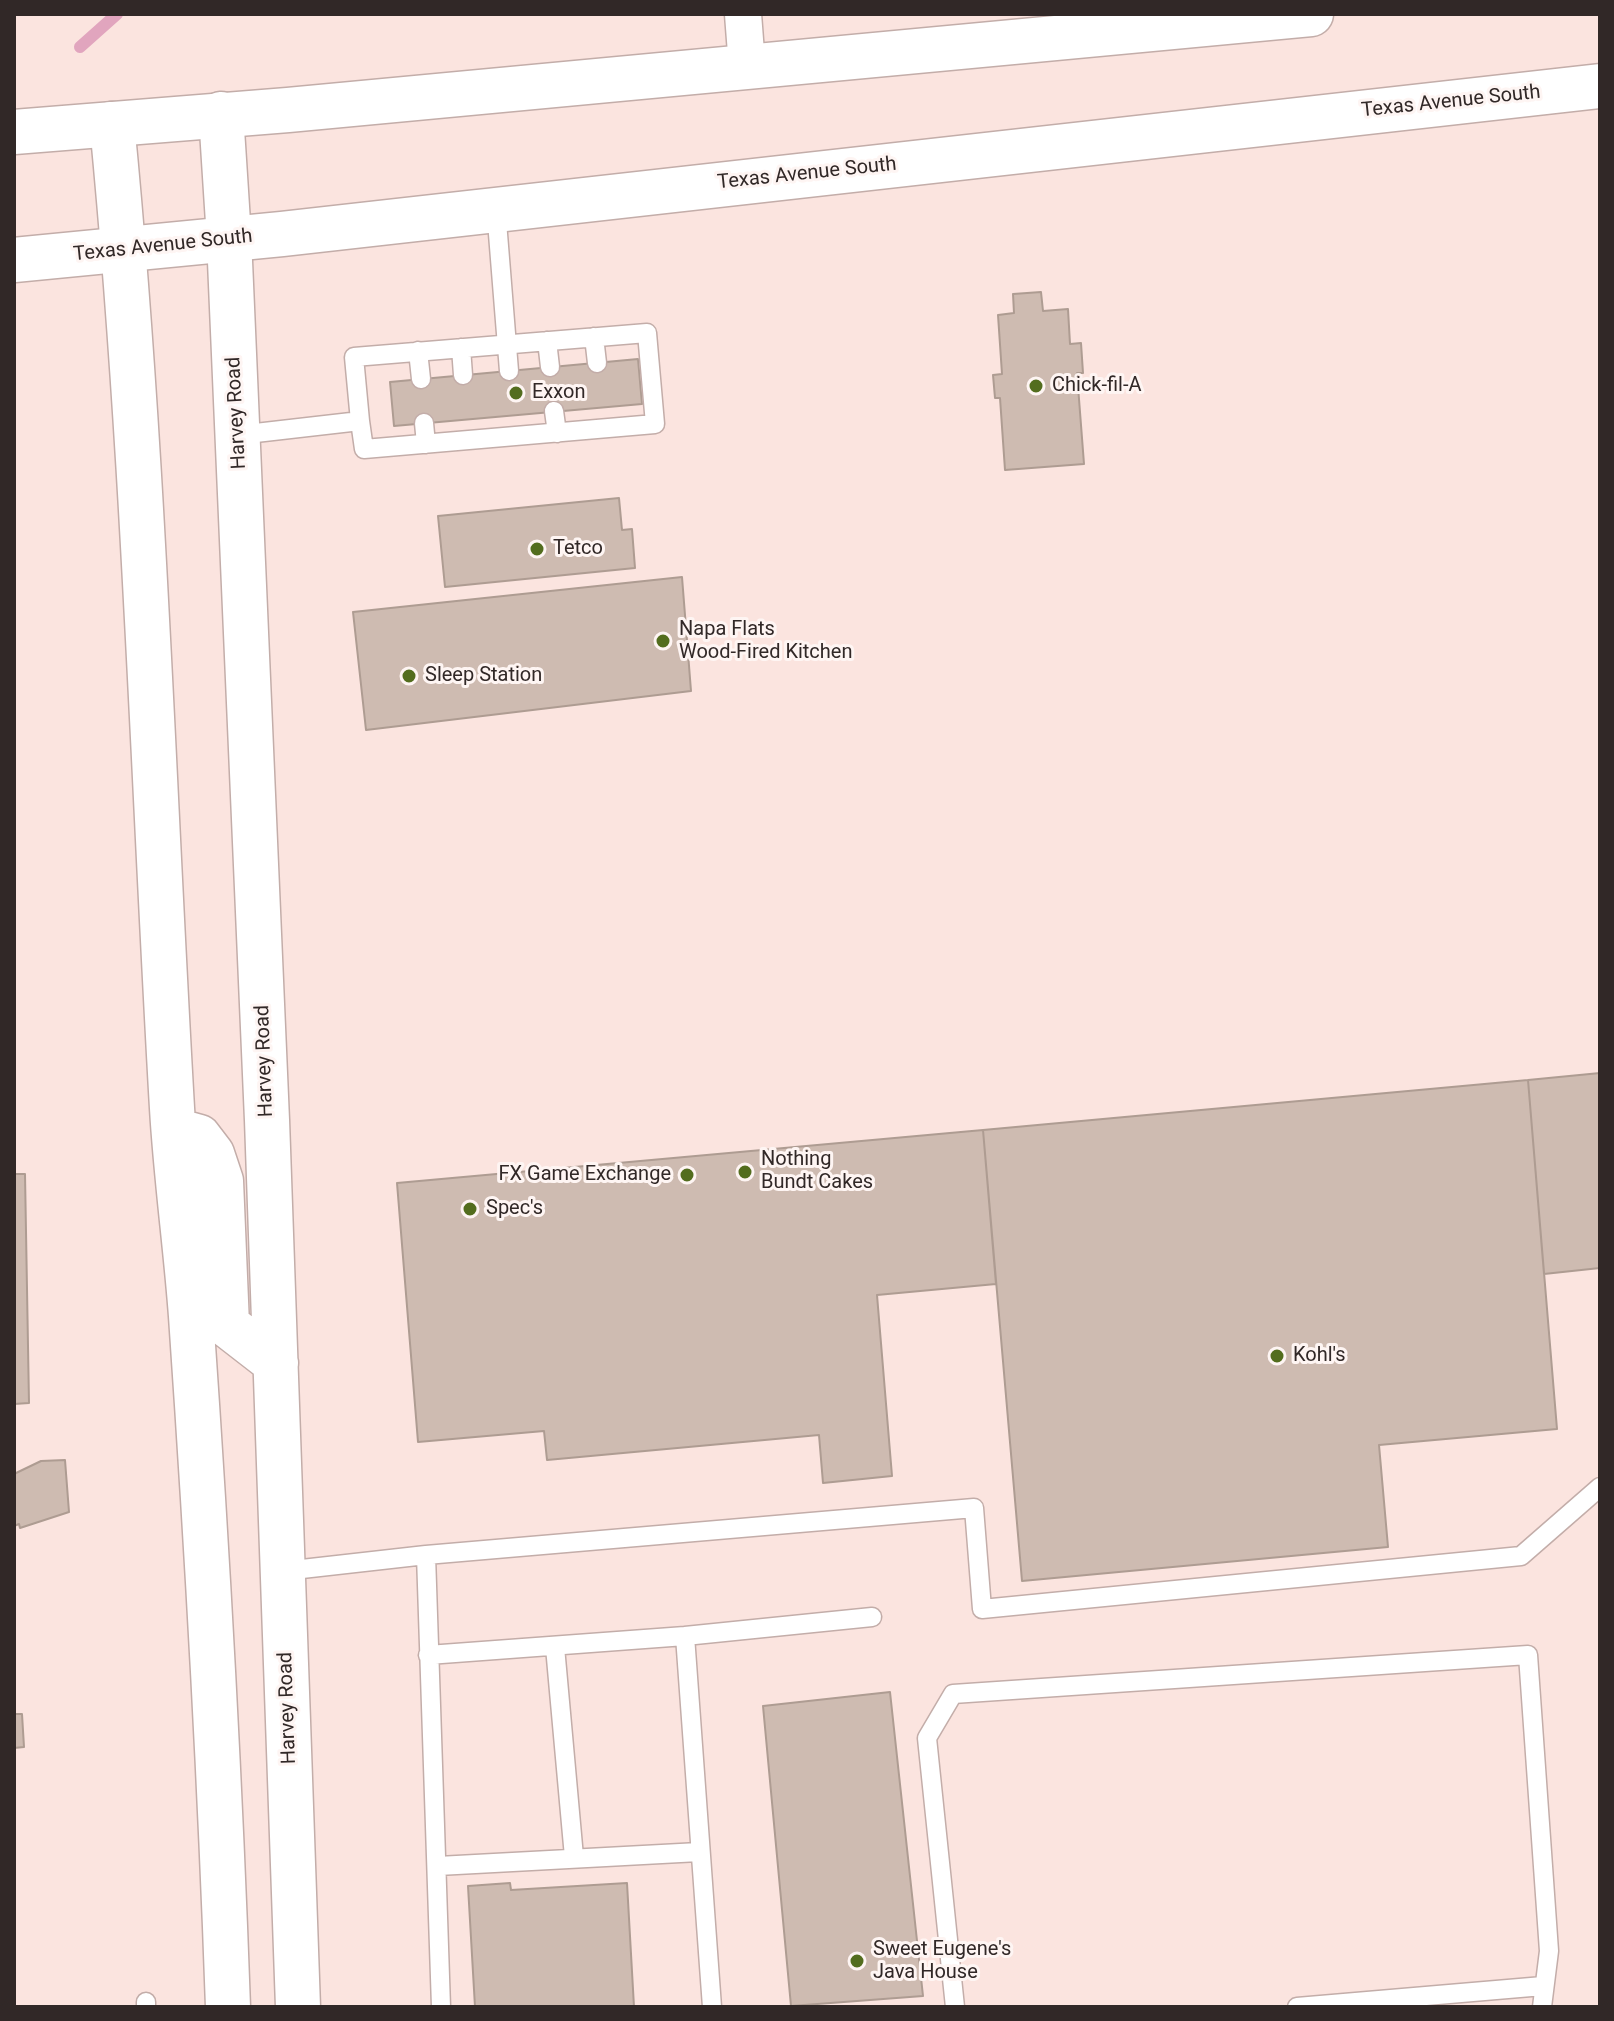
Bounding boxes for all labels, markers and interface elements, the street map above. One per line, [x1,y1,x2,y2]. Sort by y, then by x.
street label: Texas Avenue South [1360,81,1542,123]
street label: Texas Avenue South [716,153,898,195]
street label: Texas Avenue South [72,225,254,267]
street label: Harvey Road [222,356,252,470]
place label: Chick-fil-A [1052,374,1142,398]
marker: Chick-fil-A [1027,377,1045,395]
place label: Exxon [532,381,585,405]
marker: Exxon [507,384,525,402]
place label: Tetco [553,537,603,561]
marker: Tetco [528,540,546,558]
place label: Napa Flats Wood-Fired Kitchen [679,618,853,665]
marker: Napa Flats Wood-Fired Kitchen [654,632,672,650]
place label: Sleep Station [425,664,542,688]
marker: Sleep Station [400,667,418,685]
street label: Harvey Road [251,1004,279,1118]
place label: Nothing Bundt Cakes [761,1148,873,1195]
place label: FX Game Exchange [498,1163,671,1187]
marker: Nothing Bundt Cakes [736,1163,754,1181]
marker: FX Game Exchange [678,1166,696,1184]
place label: Spec's [486,1197,543,1221]
marker: Spec's [461,1200,479,1218]
place label: Kohl's [1293,1344,1346,1368]
marker: Kohl's [1268,1347,1286,1365]
street label: Harvey Road [274,1651,302,1765]
place label: Sweet Eugene's Java House [873,1938,1011,1985]
marker: Sweet Eugene's Java House [848,1952,866,1970]

